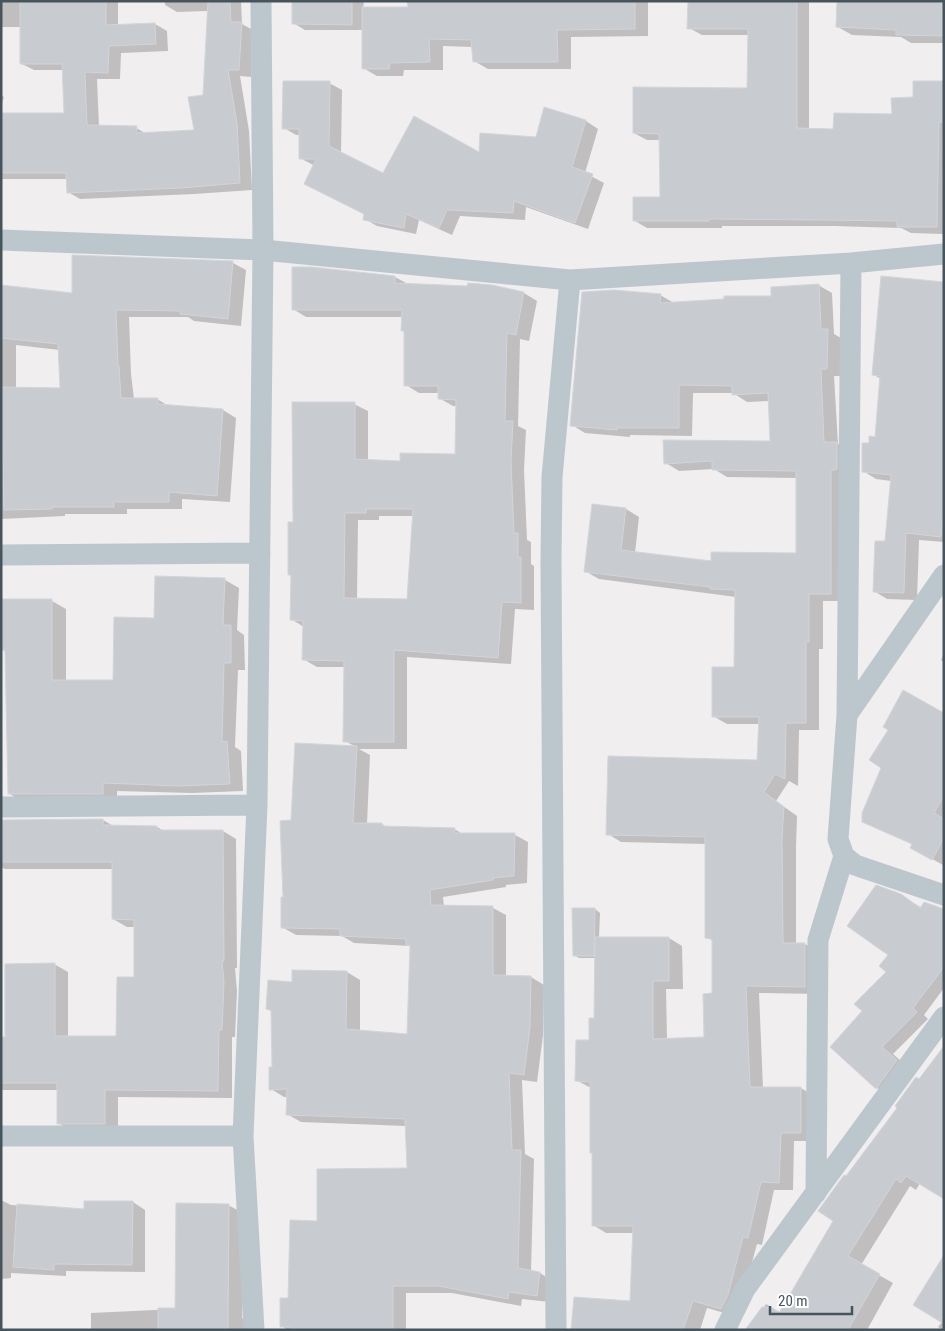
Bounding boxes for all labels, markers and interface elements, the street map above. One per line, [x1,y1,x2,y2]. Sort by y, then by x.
scale bar [770,1284,852,1316]
text: 20 m [778,1292,808,1310]

